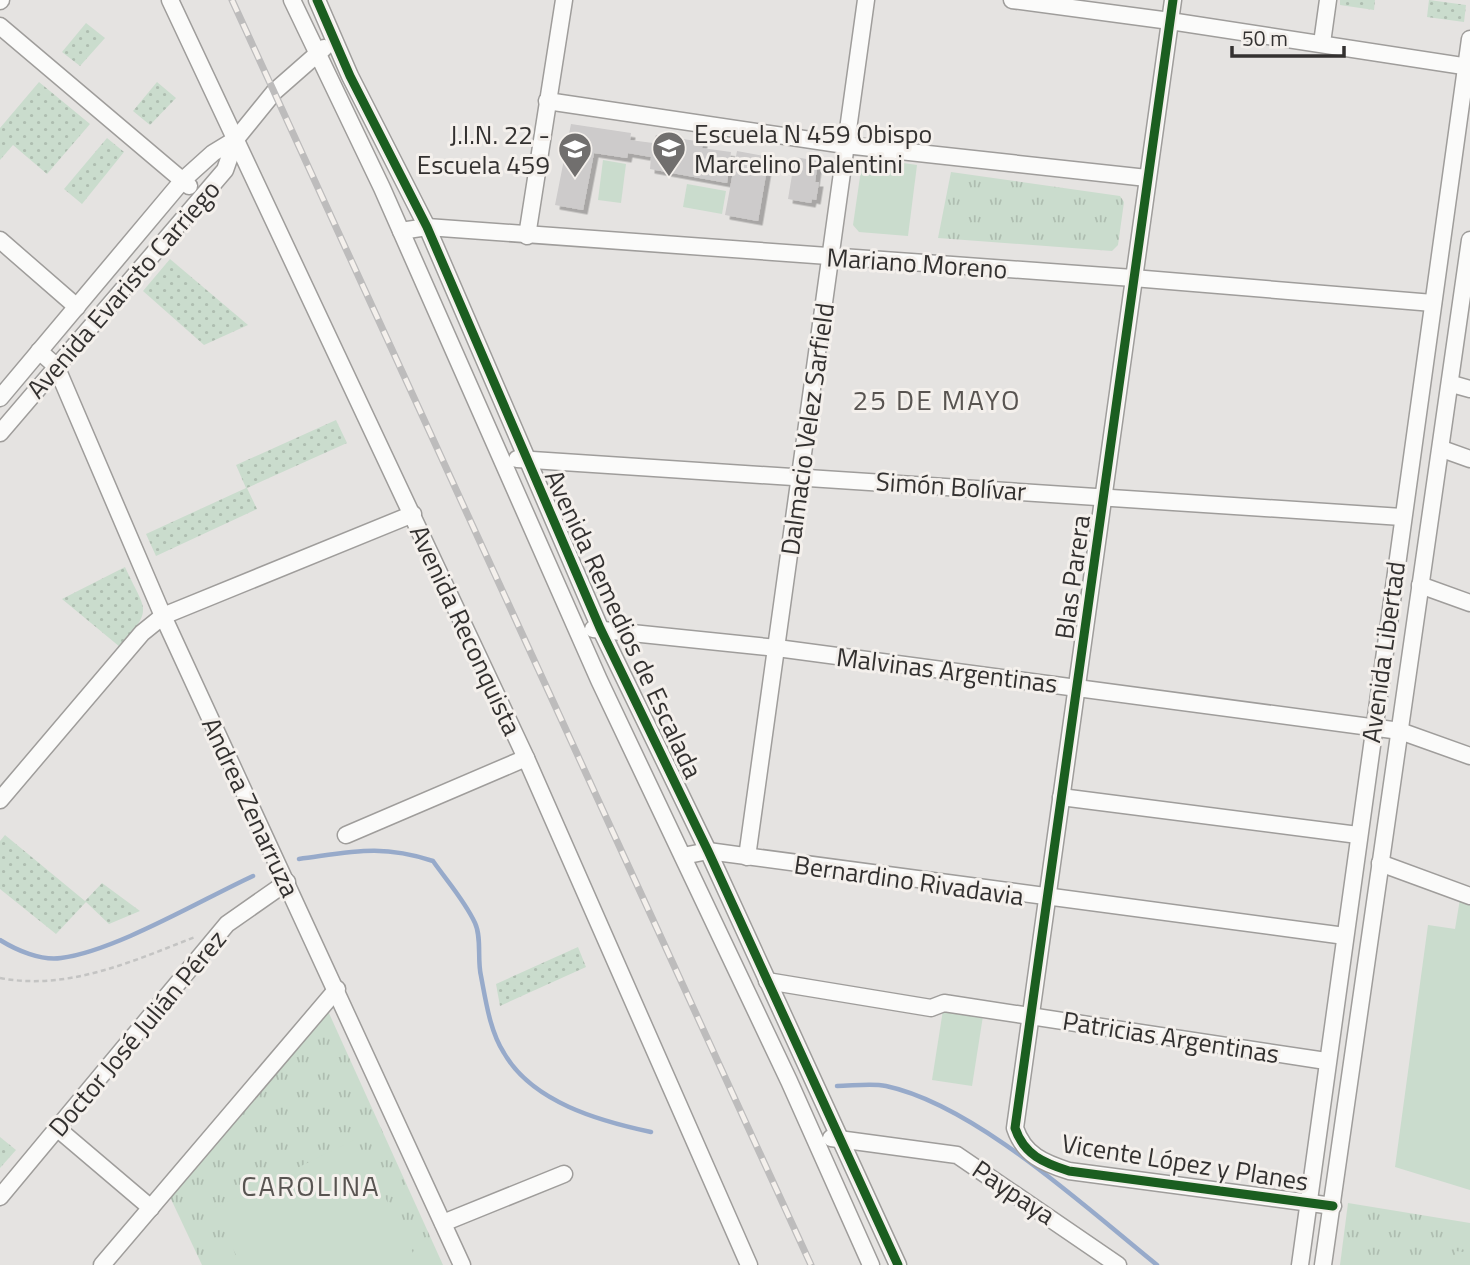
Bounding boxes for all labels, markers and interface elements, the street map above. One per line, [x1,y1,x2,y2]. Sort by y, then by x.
scale bar [1232,14,1344,58]
text: 50 m [1242,22,1288,54]
place label: Escuela N 459 Obispo Marcelino Palentini [694,114,932,183]
place label: J.I.N. 22 - Escuela 459 [417,115,550,184]
school or university icon: Escuela N 459 Obispo Marcelino Palentini [650,129,688,178]
school or university icon: J.I.N. 22 - Escuela 459 [556,130,594,179]
street label: Avenida Evaristo Carriego [17,171,229,407]
street label: Mariano Moreno [825,237,1009,289]
street label: Dalmacio Velez Sarfield [770,300,844,558]
district label: 25 DE MAYO [853,378,1021,421]
street label: Simón Bolívar [874,461,1028,511]
street label: Avenida Remedios de Escalada [535,463,713,785]
street label: Blas Parera [1044,512,1100,642]
street label: Avenida Reconquista [400,519,532,741]
street label: Avenida Libertad [1351,559,1415,745]
street label: Malvinas Argentinas [834,637,1060,703]
street label: Andrea Zenarruza [192,711,310,903]
street label: Bernardino Rivadavia [792,845,1026,915]
street label: Doctor José Julián Pérez [39,921,235,1145]
street label: Patricias Argentinas [1060,1001,1282,1073]
street label: Vicente López y Planes [1059,1123,1311,1201]
street label: Paypaya [965,1150,1063,1234]
district label: CAROLINA [241,1164,381,1207]

